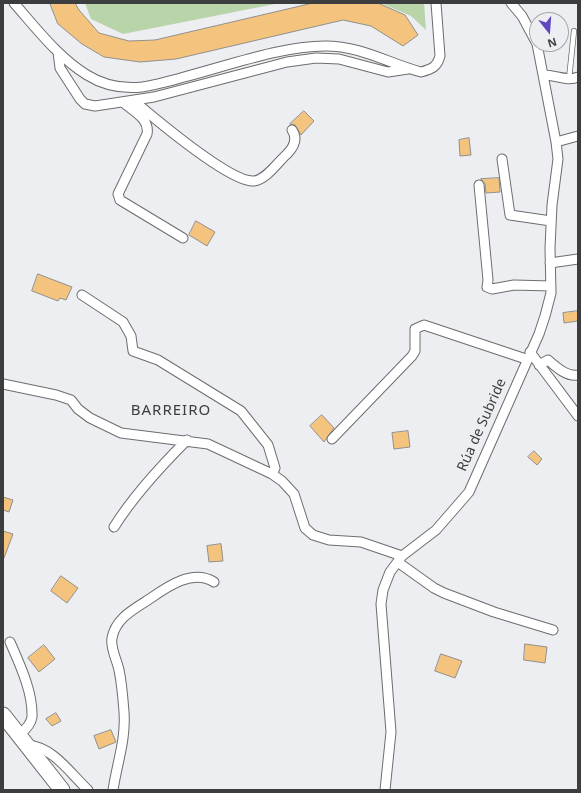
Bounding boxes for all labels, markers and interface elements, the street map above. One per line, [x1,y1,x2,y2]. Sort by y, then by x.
north arrow [529,12,569,52]
text: N [546,35,559,51]
street label: Rúa de Subride [454,376,510,474]
district label: BARREIRO [131,402,211,420]

